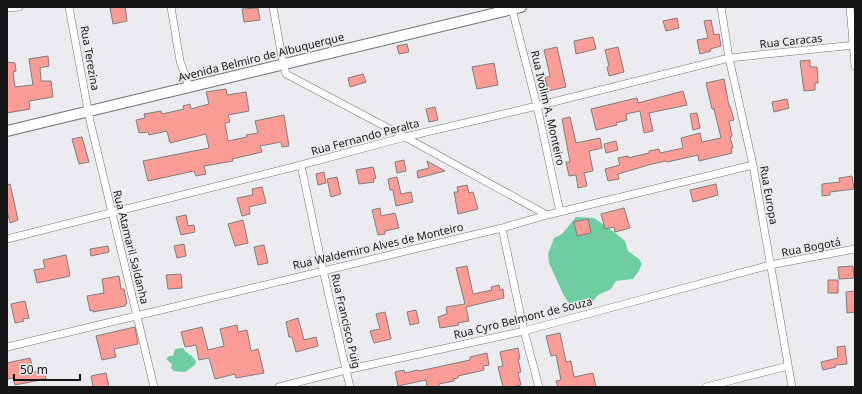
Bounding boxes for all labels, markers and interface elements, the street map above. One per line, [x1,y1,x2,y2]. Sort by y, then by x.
street label: Rua Terezina [77,24,104,92]
street label: Avenida Belmiro de Albuquerque [176,29,345,84]
street label: Rua Caracas [759,30,823,51]
street label: Rua Ivolim A. Monteiro [528,49,569,167]
street label: Rua Fernando Peralta [309,115,421,158]
street label: Rua Europa [757,164,782,226]
street label: Rua Atamaril Saldanha [110,188,153,306]
street label: Rua Waldemiro Alves de Monteiro [291,218,465,272]
street label: Rua Bogotá [780,233,842,260]
street label: Rua Francisco Puig [328,272,365,370]
street label: Rua Cyro Belmont de Souza [452,293,594,342]
scale bar [14,356,80,382]
text: 50 m [20,361,48,378]

